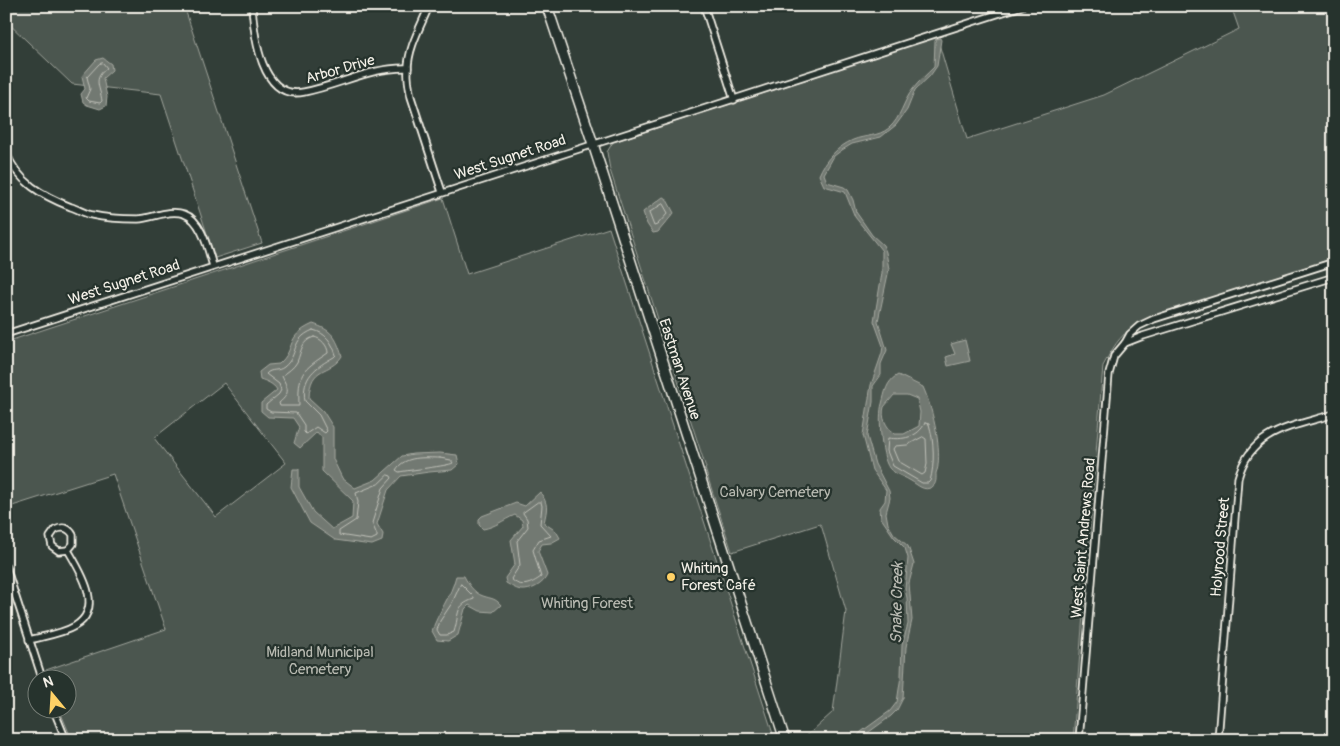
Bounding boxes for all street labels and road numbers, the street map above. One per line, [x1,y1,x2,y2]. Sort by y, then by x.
street label: Arbor Drive [303,50,378,88]
street label: West Sugnet Road [452,130,568,184]
street label: West Sugnet Road [66,255,182,309]
street label: Eastman Avenue [654,316,705,423]
street label: West Saint Andrews Road [1067,457,1100,619]
street label: Holyrood Street [1207,495,1234,598]

